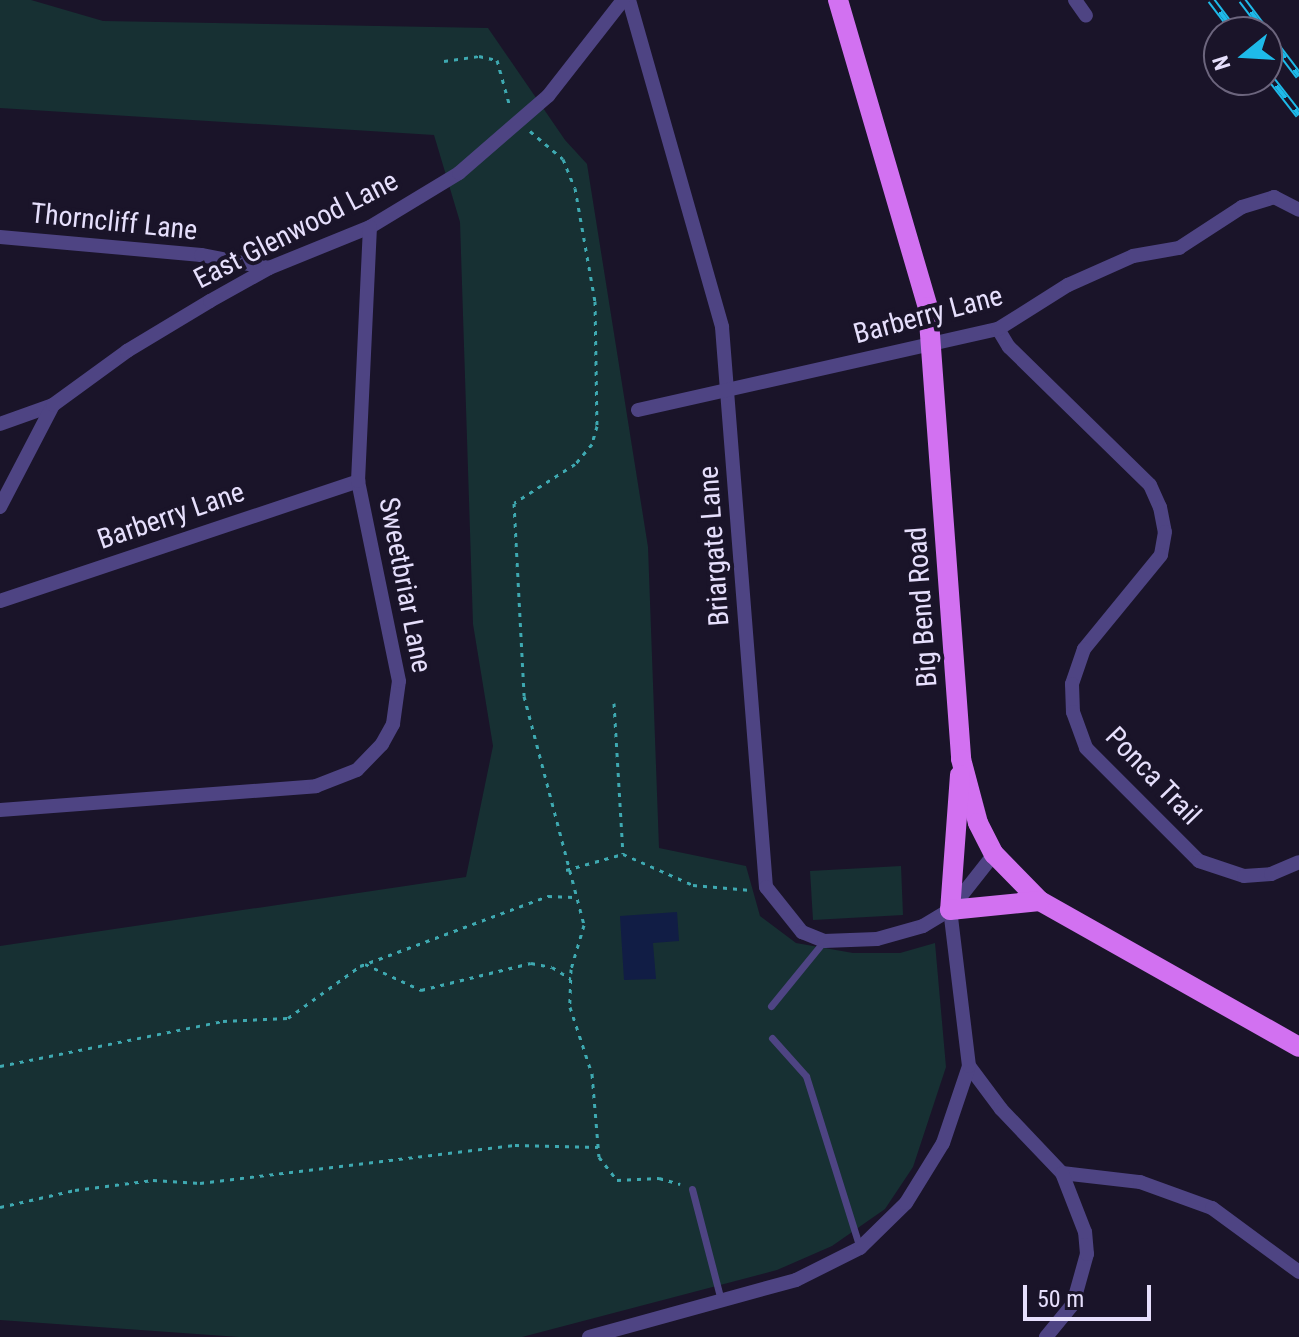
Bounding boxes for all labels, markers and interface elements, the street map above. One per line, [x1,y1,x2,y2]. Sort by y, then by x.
north arrow [1203,16,1283,96]
text: N [1208,53,1236,73]
street label: East Glenwood Lane [188,164,404,296]
street label: Thorncliff Lane [29,197,199,247]
street label: Barberry Lane [850,279,1006,351]
street label: Briargate Lane [692,465,736,627]
street label: Barberry Lane [93,475,249,557]
street label: Sweetbriar Lane [372,495,438,675]
street label: Big Bend Road [900,526,944,688]
street label: Ponca Trail [1098,720,1208,832]
scale bar [1027,1269,1155,1319]
text: 50 m [1037,1285,1084,1313]

